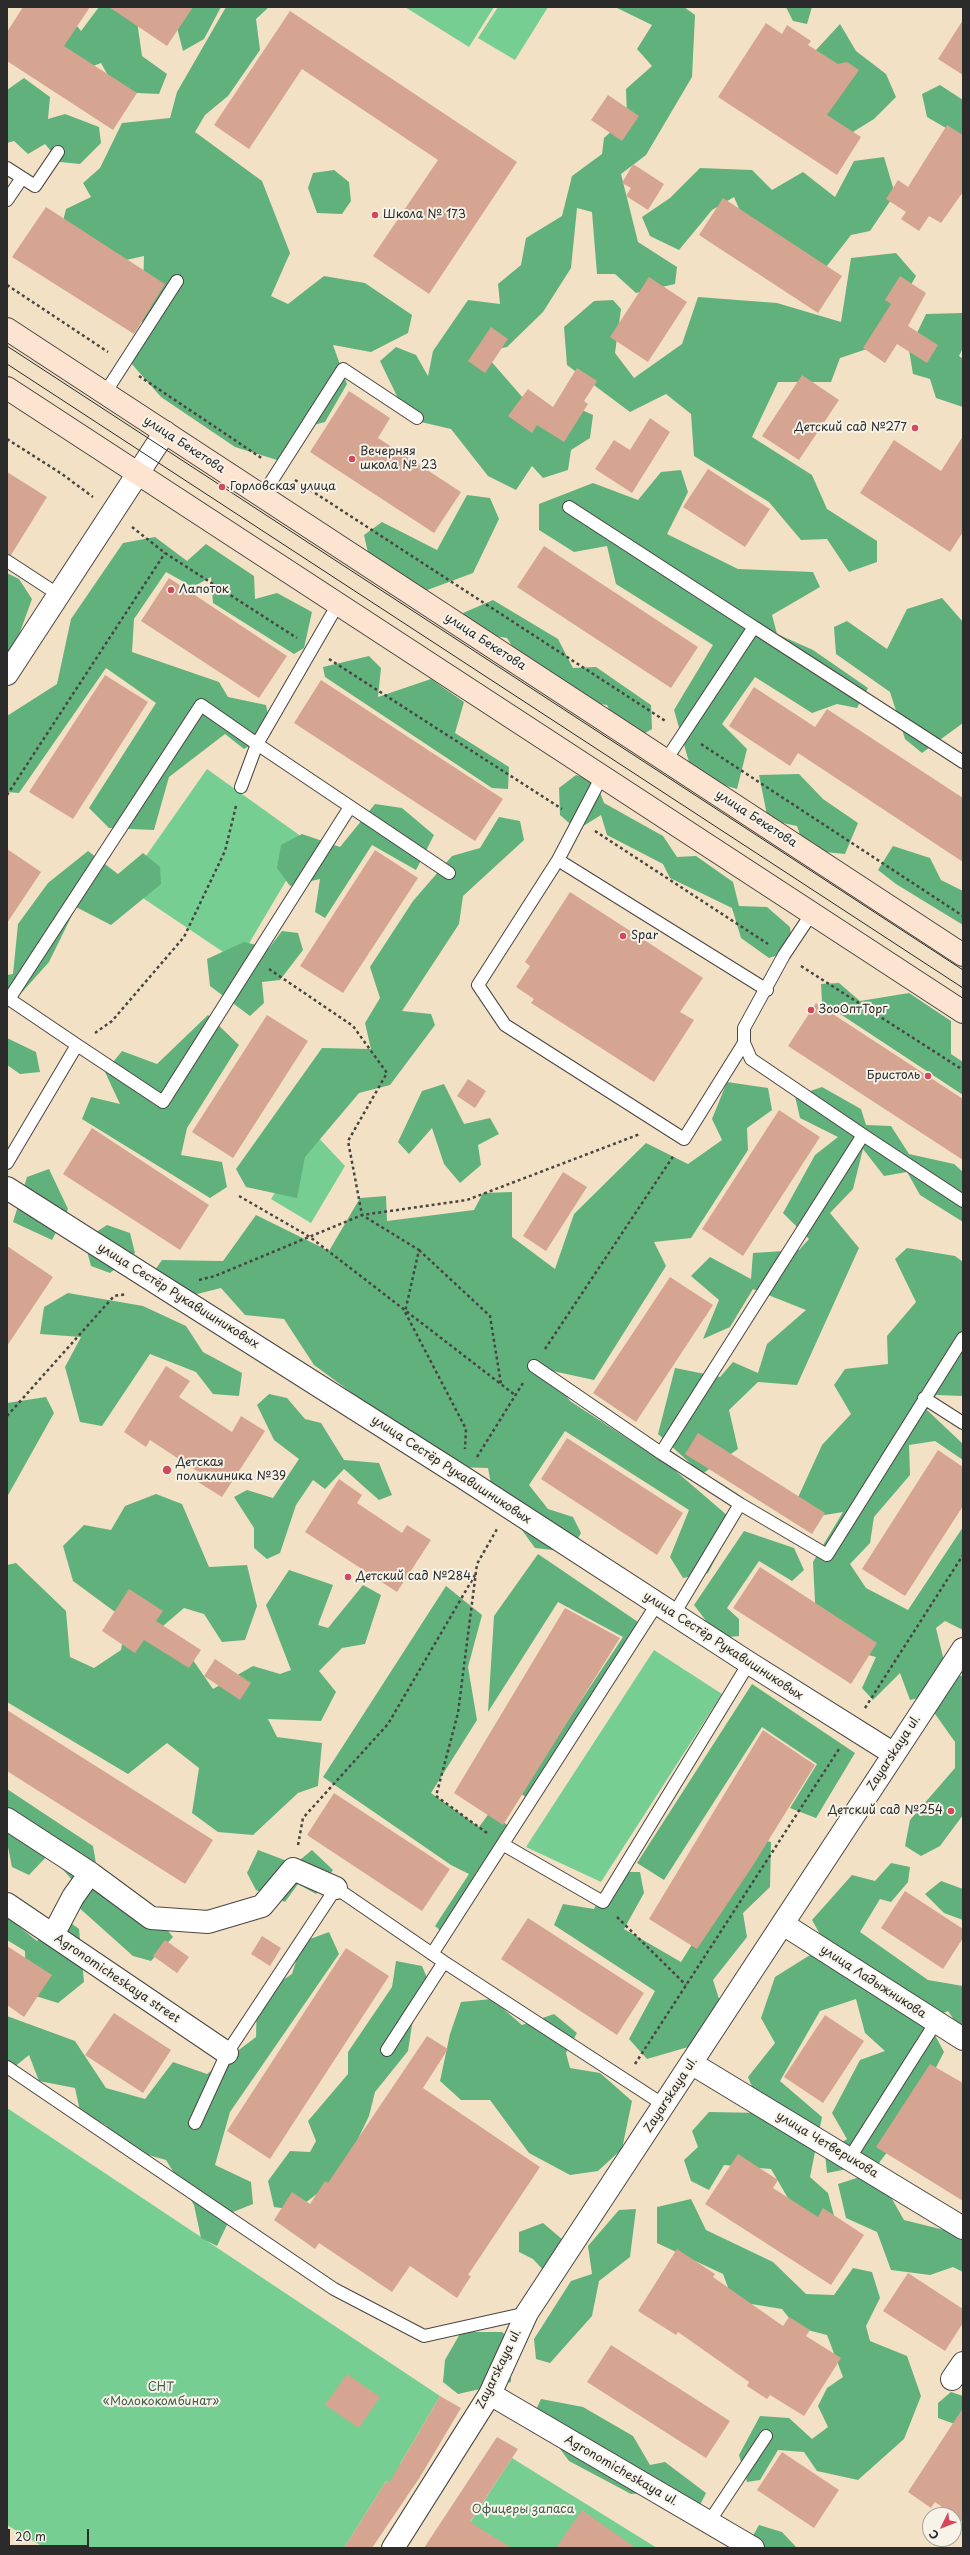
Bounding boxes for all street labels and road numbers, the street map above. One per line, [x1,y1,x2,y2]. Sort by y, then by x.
street label: улица Бекетова [141,413,227,477]
street label: улица Бекетова [442,610,528,674]
street label: улица Бекетова [713,787,799,851]
street label: улица Сестёр Рукавишниковых [95,1240,261,1352]
street label: улица Сестёр Рукавишниковых [368,1413,534,1527]
street label: улица Сестёр Рукавишниковых [640,1589,806,1703]
street label: Zayarskaya ul. [864,1713,924,1793]
street label: Agronomicheskaya street [51,1931,183,2027]
street label: улица Ладыжникова [817,1942,929,2022]
street label: Zayarskaya ul. [641,2055,701,2135]
street label: улица Четверикова [773,2109,881,2181]
street label: Zayarskaya ul. [473,2327,525,2411]
street label: Agronomicheskaya ul. [562,2433,680,2509]

